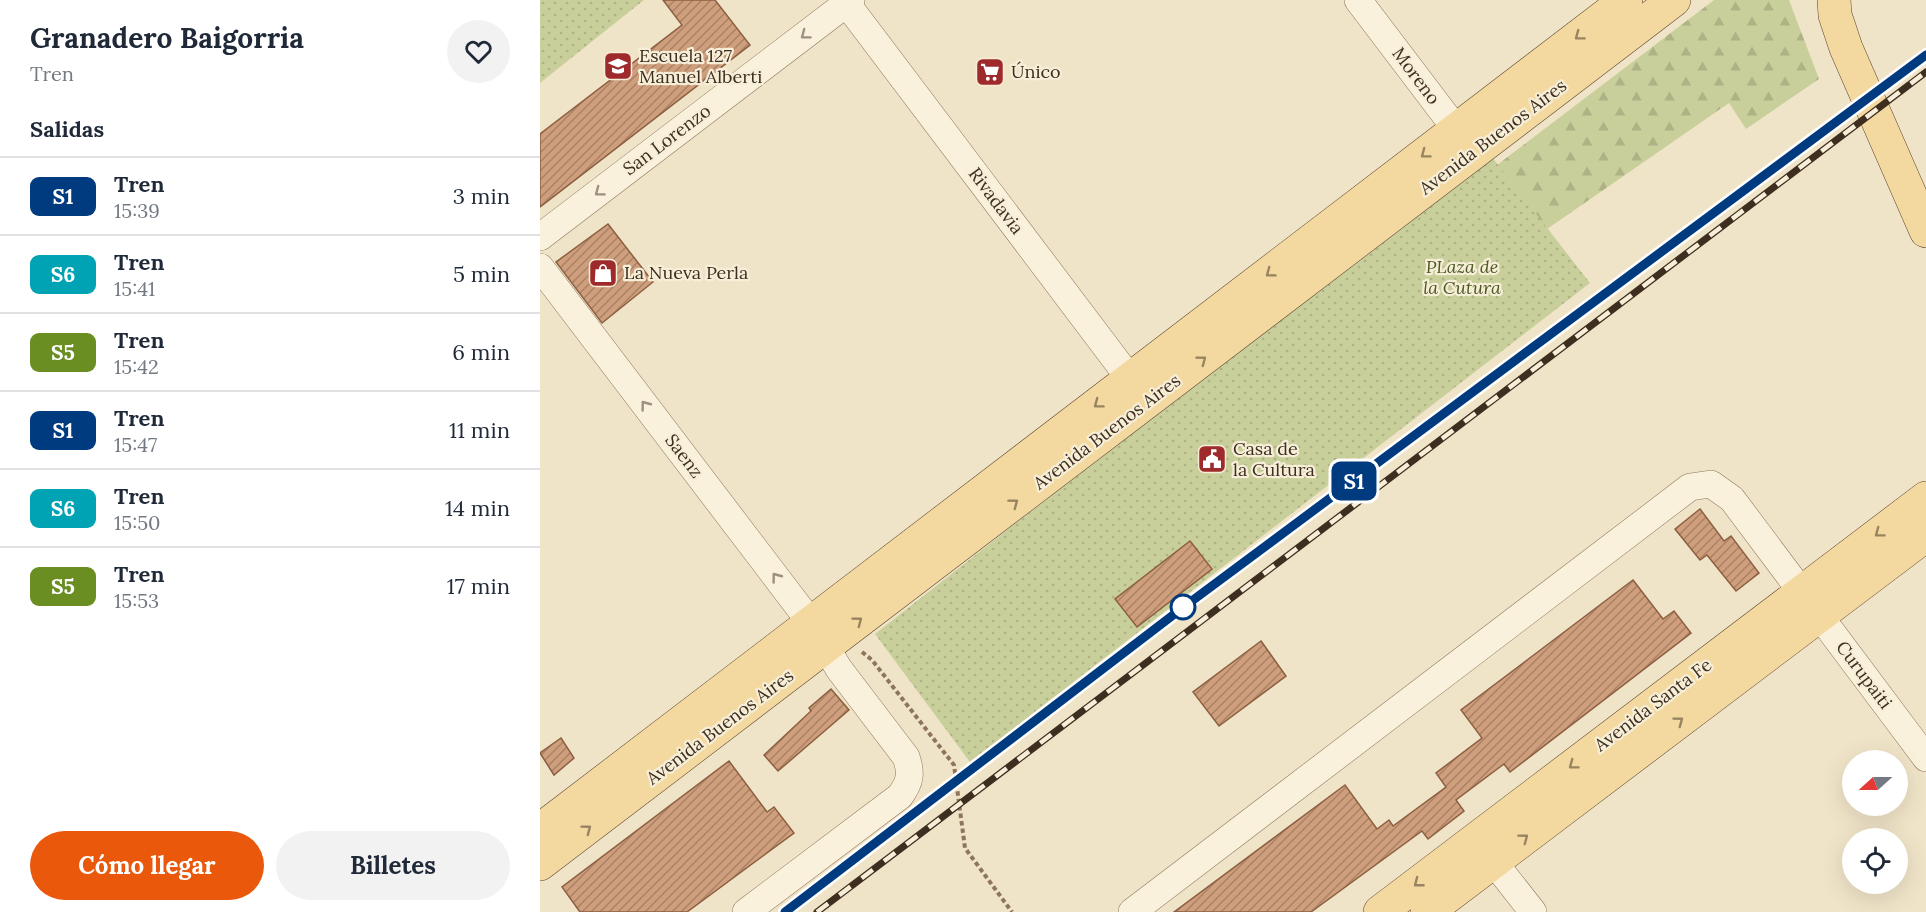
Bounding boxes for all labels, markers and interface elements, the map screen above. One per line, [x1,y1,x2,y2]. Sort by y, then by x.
text: Granadero Baigorria [30,20,304,56]
button: heart [447,20,510,83]
one-way arrow [800,28,811,39]
one-way arrow [1575,28,1586,39]
street label: Moreno [1387,42,1445,109]
place label: Escuela 127 Manuel Alberti [639,44,762,88]
school or university icon: Escuela 127 Manuel Alberti [602,50,634,82]
supermarket icon: Único [974,56,1006,88]
place label: Único [1011,60,1061,83]
text: Tren [30,61,74,86]
street label: Avenida Buenos Aires [1414,74,1571,200]
street label: San Lorenzo [618,99,715,180]
text: Salidas [30,115,104,143]
one-way arrow [1420,147,1431,158]
street label: Rivadavia [964,163,1029,239]
text: Tren [114,170,164,198]
text: 3 min [453,182,510,210]
text: S1 [52,183,74,210]
one-way arrow [595,184,606,195]
text: 15:39 [114,198,160,223]
text: Tren [114,248,164,276]
park label: PLaza de la Cutura [1423,255,1501,299]
shop icon: La Nueva Perla [587,257,619,289]
text: 5 min [453,260,510,288]
text: S6 [51,261,75,288]
place label: La Nueva Perla [624,261,748,284]
one-way arrow [1265,265,1276,276]
text: 15:41 [114,276,155,301]
text: Tren [114,326,164,354]
text: 6 min [452,338,510,366]
text: S5 [51,339,75,366]
text: 15:42 [114,354,159,379]
one-way arrow [1196,356,1207,367]
street label: Avenida Buenos Aires [1028,369,1185,495]
one-way arrow [1094,396,1105,407]
one-way arrow [641,400,652,411]
text: Tren [114,404,164,432]
text: 11 min [449,416,510,444]
text: S1 [52,417,74,444]
street label: Saenz [660,429,708,482]
text: 15:47 [114,432,157,457]
place label: Casa de la Cultura [1233,437,1315,481]
public building icon: Casa de la Cultura [1196,443,1228,475]
line badge: S1 [1327,462,1381,500]
text: S1 [1343,468,1365,495]
text: Tren [114,482,164,510]
text: 14 min [445,494,510,522]
text: S6 [51,495,75,522]
one-way arrow [1007,499,1018,510]
text: 15:50 [114,510,161,535]
one-way arrow [1875,526,1886,537]
text: Tren [114,560,164,588]
text: 17 min [447,572,510,600]
one-way arrow [772,572,783,583]
text: S5 [51,573,75,600]
text: 15:53 [114,588,159,613]
unlabelled marker [1170,594,1196,620]
one-way arrow [852,618,863,629]
street label: Curupaiti [1831,636,1897,713]
street label: Avenida Santa Fe [1589,653,1716,757]
street label: Avenida Buenos Aires [641,664,798,790]
one-way arrow [1673,717,1684,728]
north arrow [1842,750,1908,816]
map controls [1842,750,1908,894]
one-way arrow [1569,758,1580,769]
one-way arrow [580,825,591,836]
button: locate [1842,828,1908,894]
button: Cómo llegar [30,831,264,900]
button: Billetes [276,831,510,900]
one-way arrow [1517,834,1528,845]
one-way arrow [1414,876,1425,887]

